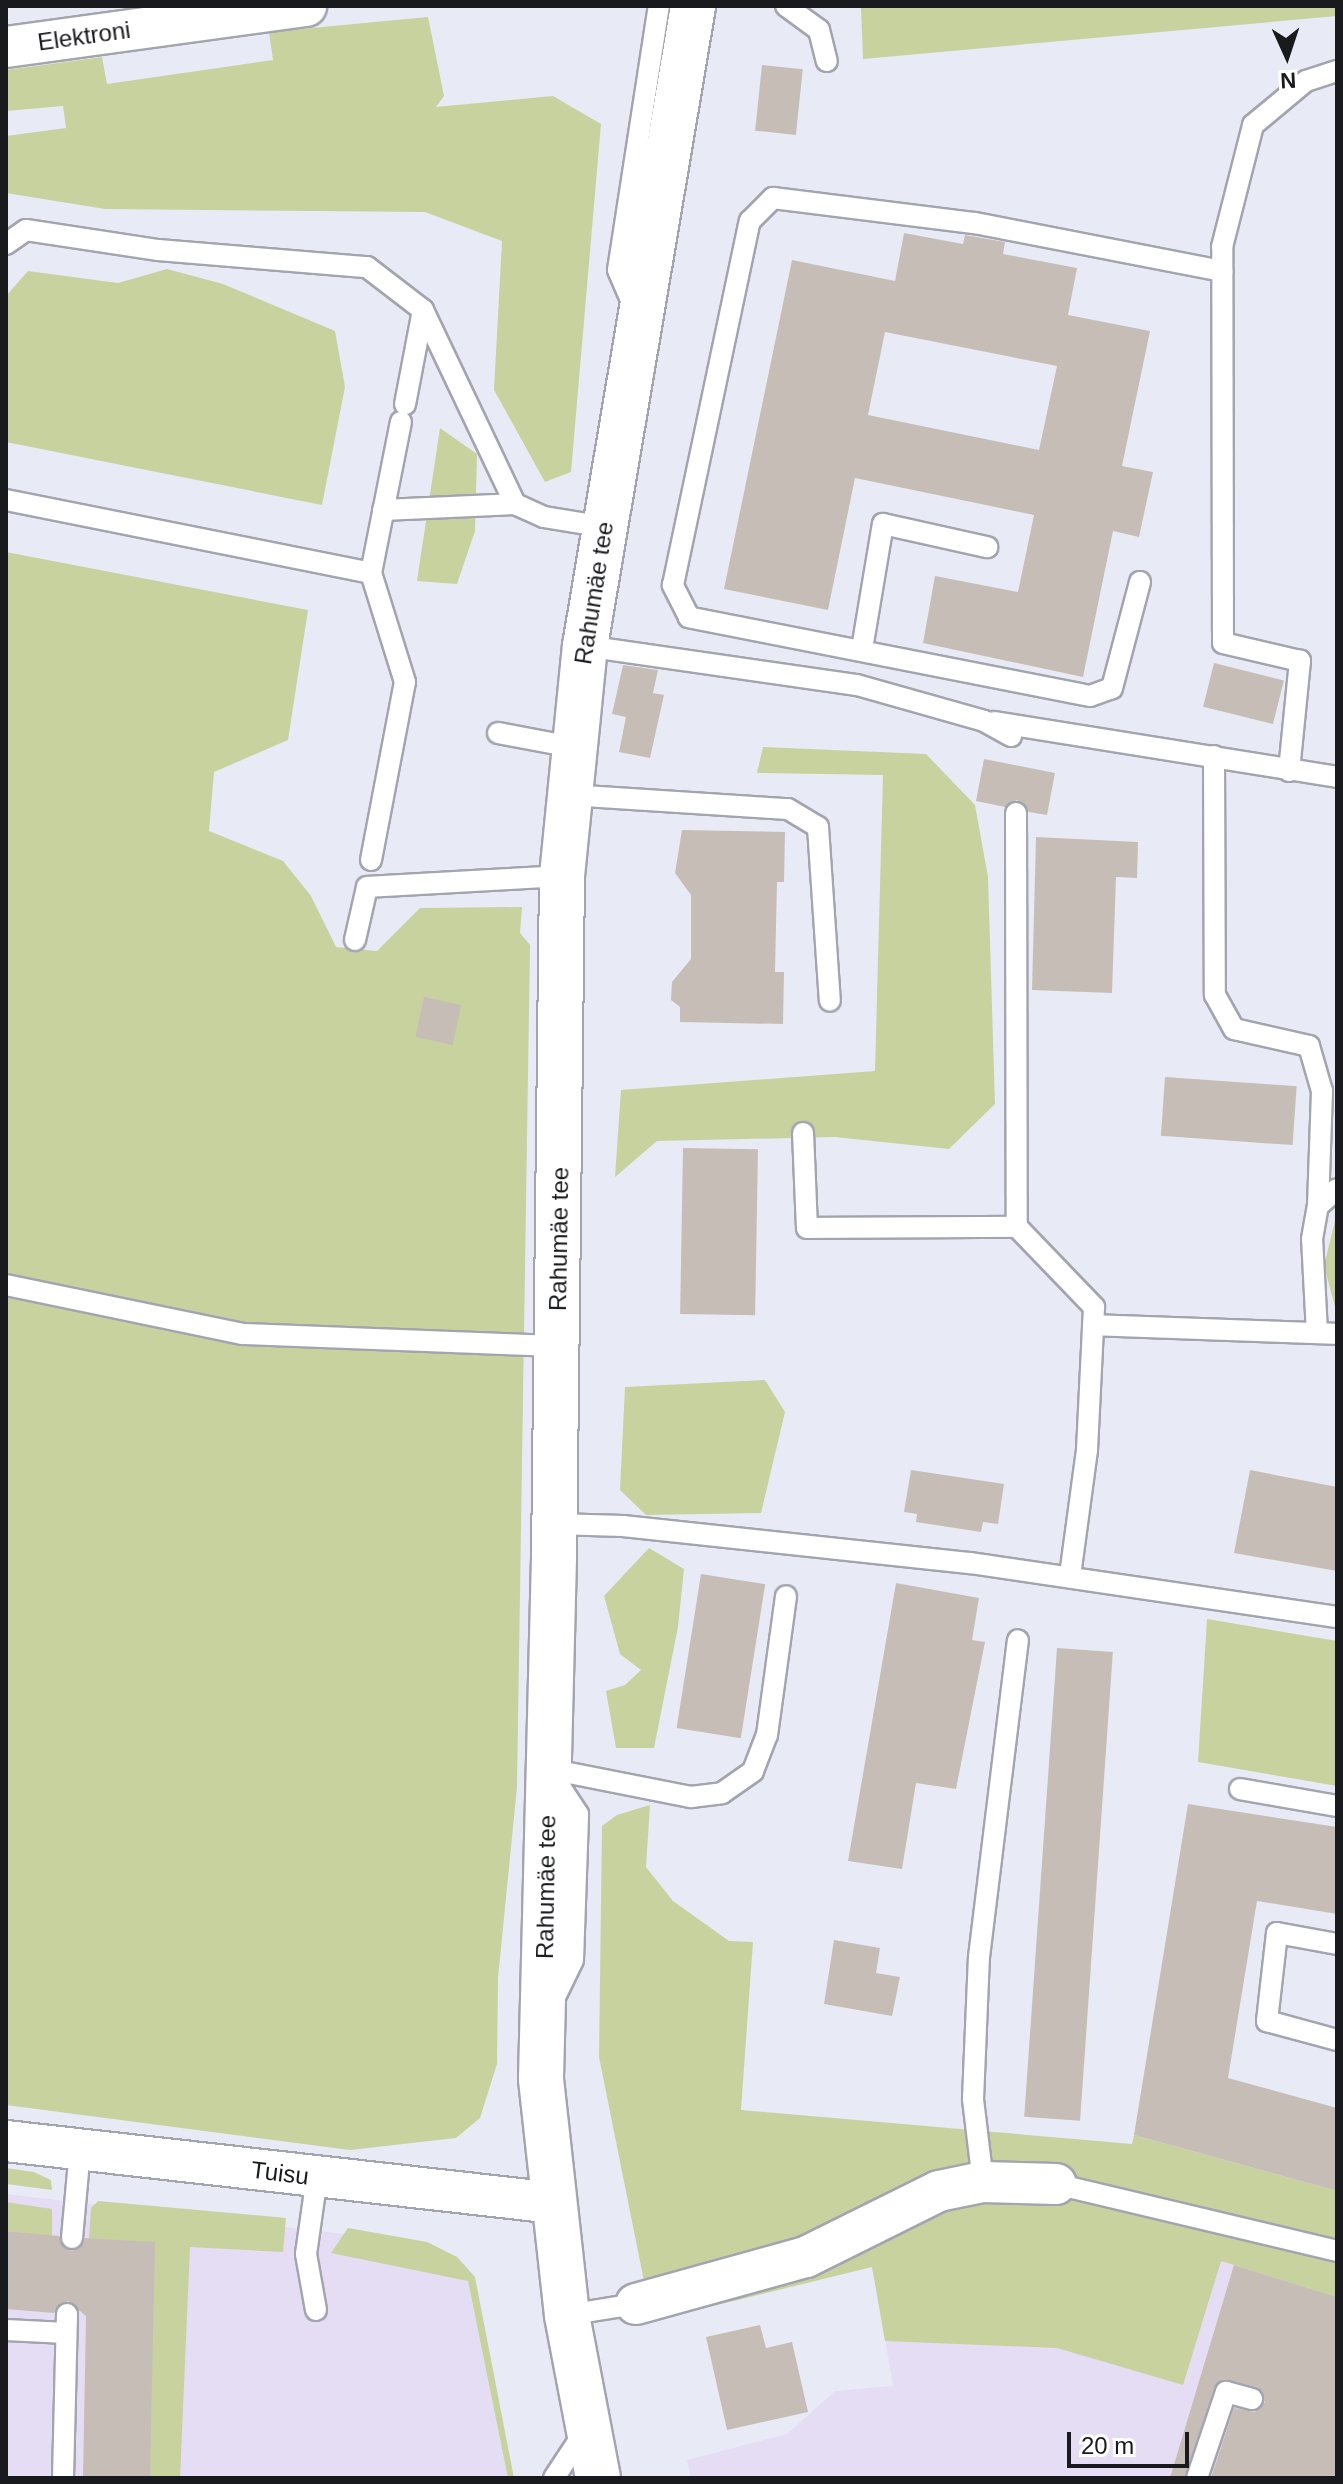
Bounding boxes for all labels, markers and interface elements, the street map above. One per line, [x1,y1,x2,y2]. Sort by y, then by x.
street label: Elektroni [36,15,132,57]
north arrow [1247,16,1327,96]
text: N [1280,68,1297,93]
street label: Rahumäe tee [569,520,619,666]
street label: Rahumäe tee [543,1167,575,1311]
street label: Rahumäe tee [530,1815,562,1959]
street label: Tuisu [250,2155,310,2191]
scale bar [1071,2416,1193,2466]
text: 20 m [1081,2432,1134,2459]

